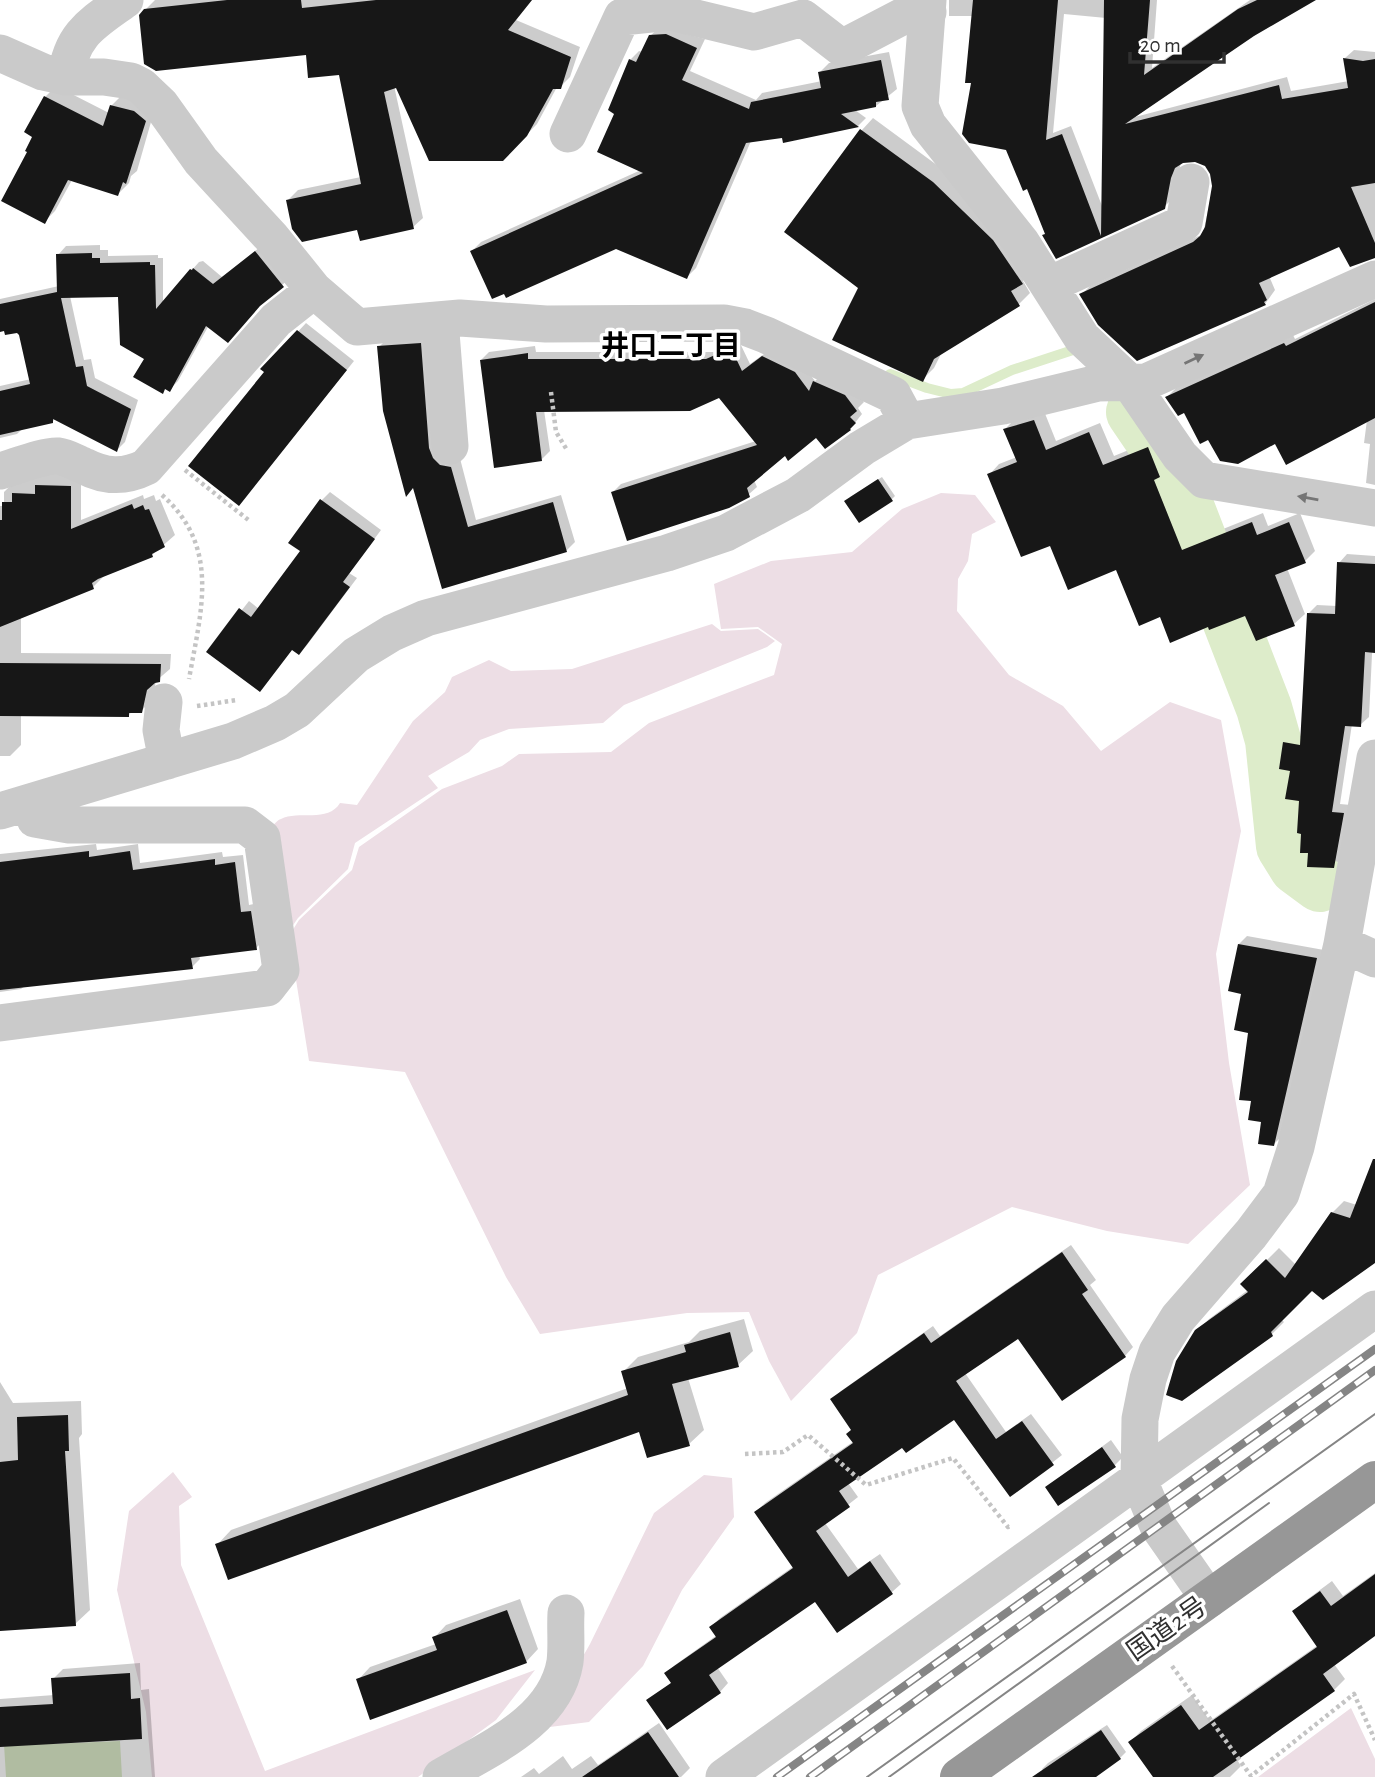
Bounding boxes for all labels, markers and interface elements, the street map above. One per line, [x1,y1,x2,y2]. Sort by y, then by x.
scale bar [1130,21,1224,65]
text: 20 m [1140,35,1181,56]
district label: 井口二丁目 [601,331,741,361]
one-way arrow [1184,354,1204,365]
one-way arrow [1296,492,1318,503]
street label: 国道2号 [1122,1592,1211,1665]

